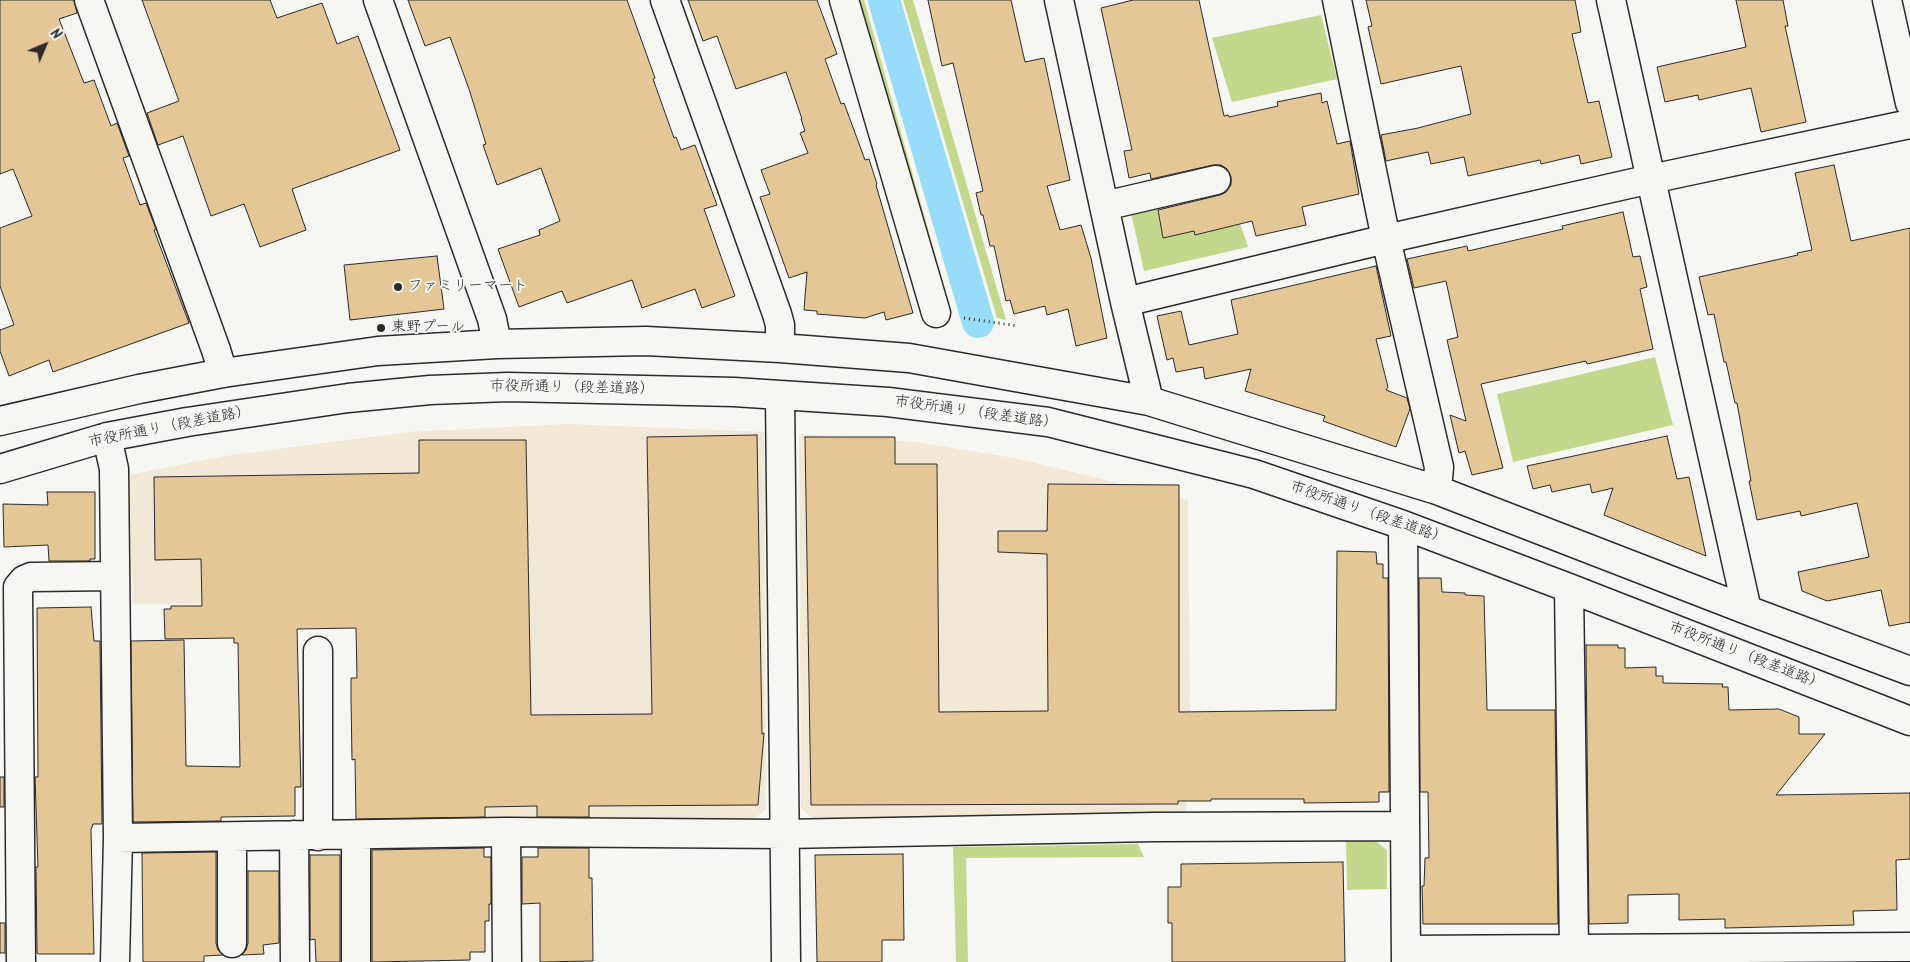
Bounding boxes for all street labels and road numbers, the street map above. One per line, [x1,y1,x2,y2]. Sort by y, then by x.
street label: 市役所通り（段差道路） [489,379,655,399]
street label: 市役所通り（段差道路） [893,394,1059,434]
street label: 市役所通り（段差道路） [87,403,253,453]
street label: 市役所通り（段差道路） [1287,479,1449,549]
street label: 市役所通り（段差道路） [1666,619,1826,695]

